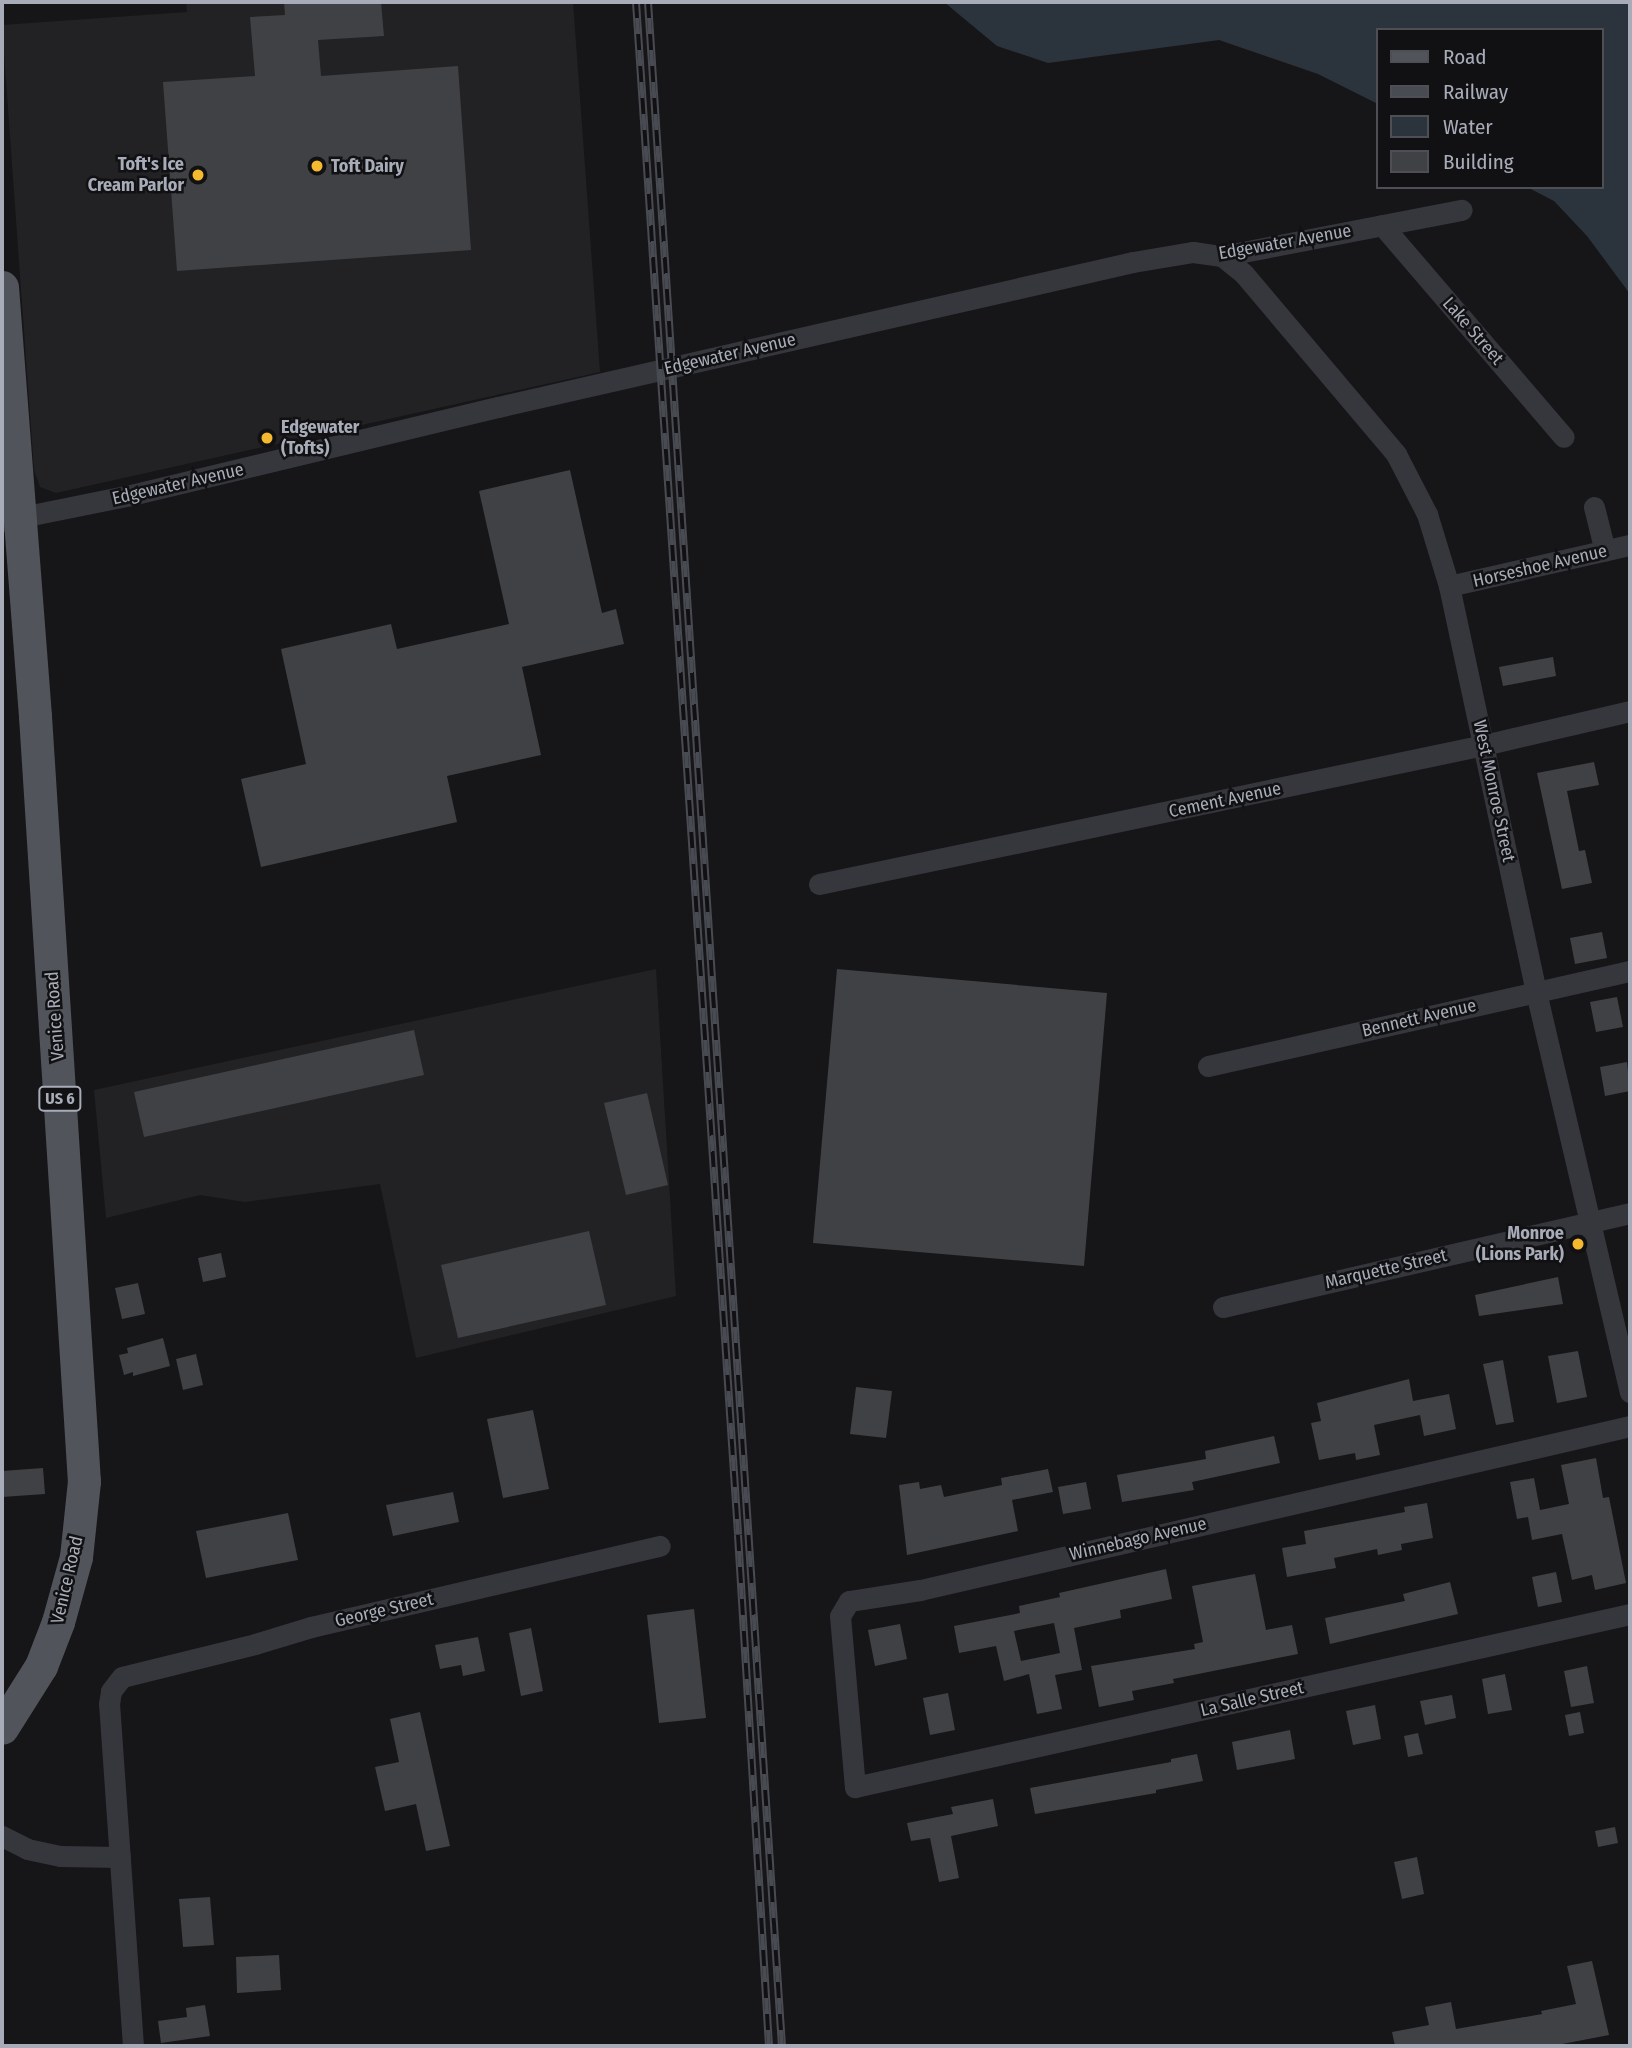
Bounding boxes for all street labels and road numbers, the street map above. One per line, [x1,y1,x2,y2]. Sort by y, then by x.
street label: Edgewater Avenue [1217,220,1353,264]
street label: Lake Street [1438,293,1508,369]
street label: Edgewater Avenue [662,328,798,380]
street label: Edgewater Avenue [110,458,246,510]
street label: Horseshoe Avenue [1471,540,1609,592]
street label: West Monroe Street [1468,718,1520,864]
street label: Cement Avenue [1167,778,1283,822]
street label: Venice Road [41,971,69,1061]
street label: Bennett Avenue [1360,994,1478,1042]
road number: US 6 [37,1086,83,1112]
street label: Marquette Street [1323,1245,1449,1293]
street label: Winnebago Avenue [1067,1513,1209,1565]
street label: Venice Road [46,1534,88,1626]
street label: George Street [333,1588,435,1632]
street label: La Salle Street [1198,1677,1306,1721]

